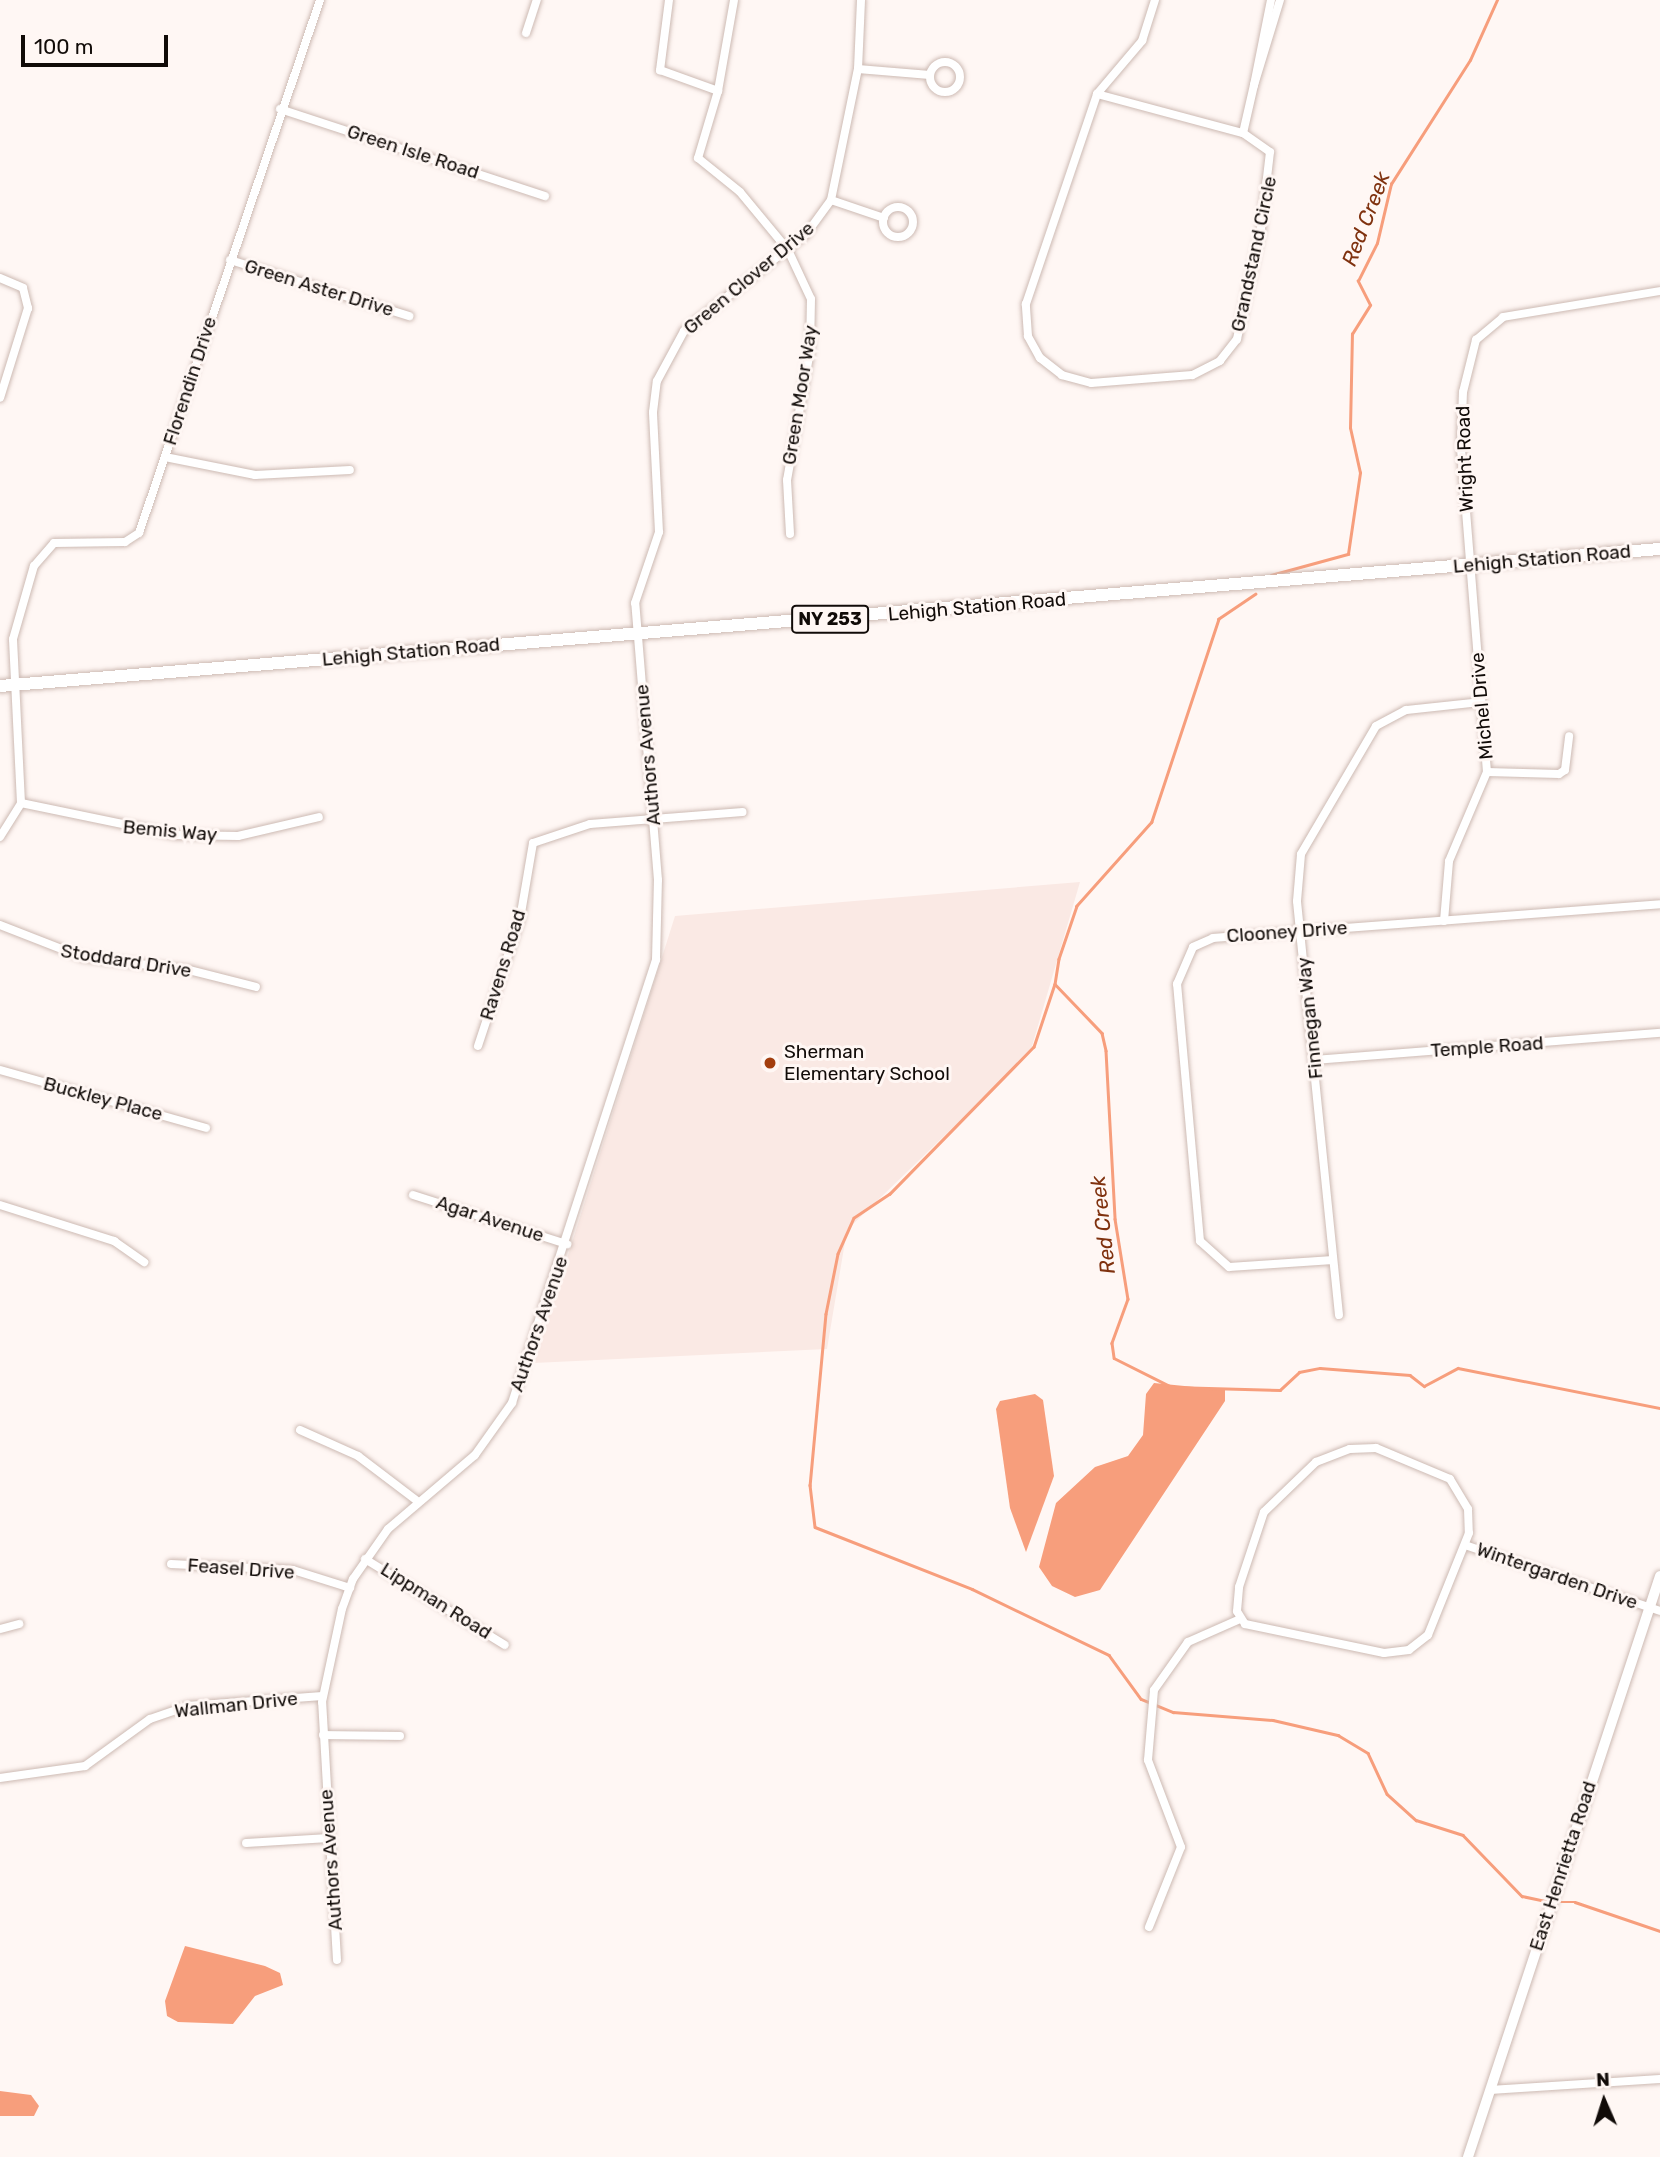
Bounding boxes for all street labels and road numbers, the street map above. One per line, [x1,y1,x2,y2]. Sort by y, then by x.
street label: Green Isle Road [344,120,482,184]
street label: Grandstand Circle [1226,174,1282,334]
street label: Green Clover Drive [679,217,819,339]
street label: Green Aster Drive [241,254,397,322]
street label: Florendin Drive [159,314,221,448]
street label: Green Moor Way [778,323,822,467]
street label: Wright Road [1452,405,1478,513]
street label: Lehigh Station Road [1452,540,1632,578]
street label: Lehigh Station Road [887,588,1067,626]
road number: NY 253 [790,604,870,634]
street label: Lehigh Station Road [321,633,501,671]
street label: Michel Drive [1466,652,1498,760]
street label: Authors Avenue [630,683,666,827]
street label: Bemis Way [122,816,218,846]
street label: Ravens Road [475,907,531,1023]
street label: Clooney Drive [1225,916,1349,948]
street label: Stoddard Drive [59,939,193,983]
street label: Finnegan Way [1292,956,1328,1080]
street label: Temple Road [1430,1032,1544,1062]
street label: Buckley Place [41,1072,165,1126]
street label: Agar Avenue [433,1191,547,1247]
street label: Authors Avenue [505,1253,573,1395]
street label: Wintergarden Drive [1473,1538,1641,1614]
street label: Feasel Drive [187,1554,295,1584]
street label: Lippman Road [376,1558,496,1644]
street label: Wallman Drive [173,1687,299,1723]
street label: East Henrietta Road [1525,1778,1601,1954]
street label: Authors Avenue [315,1788,347,1932]

